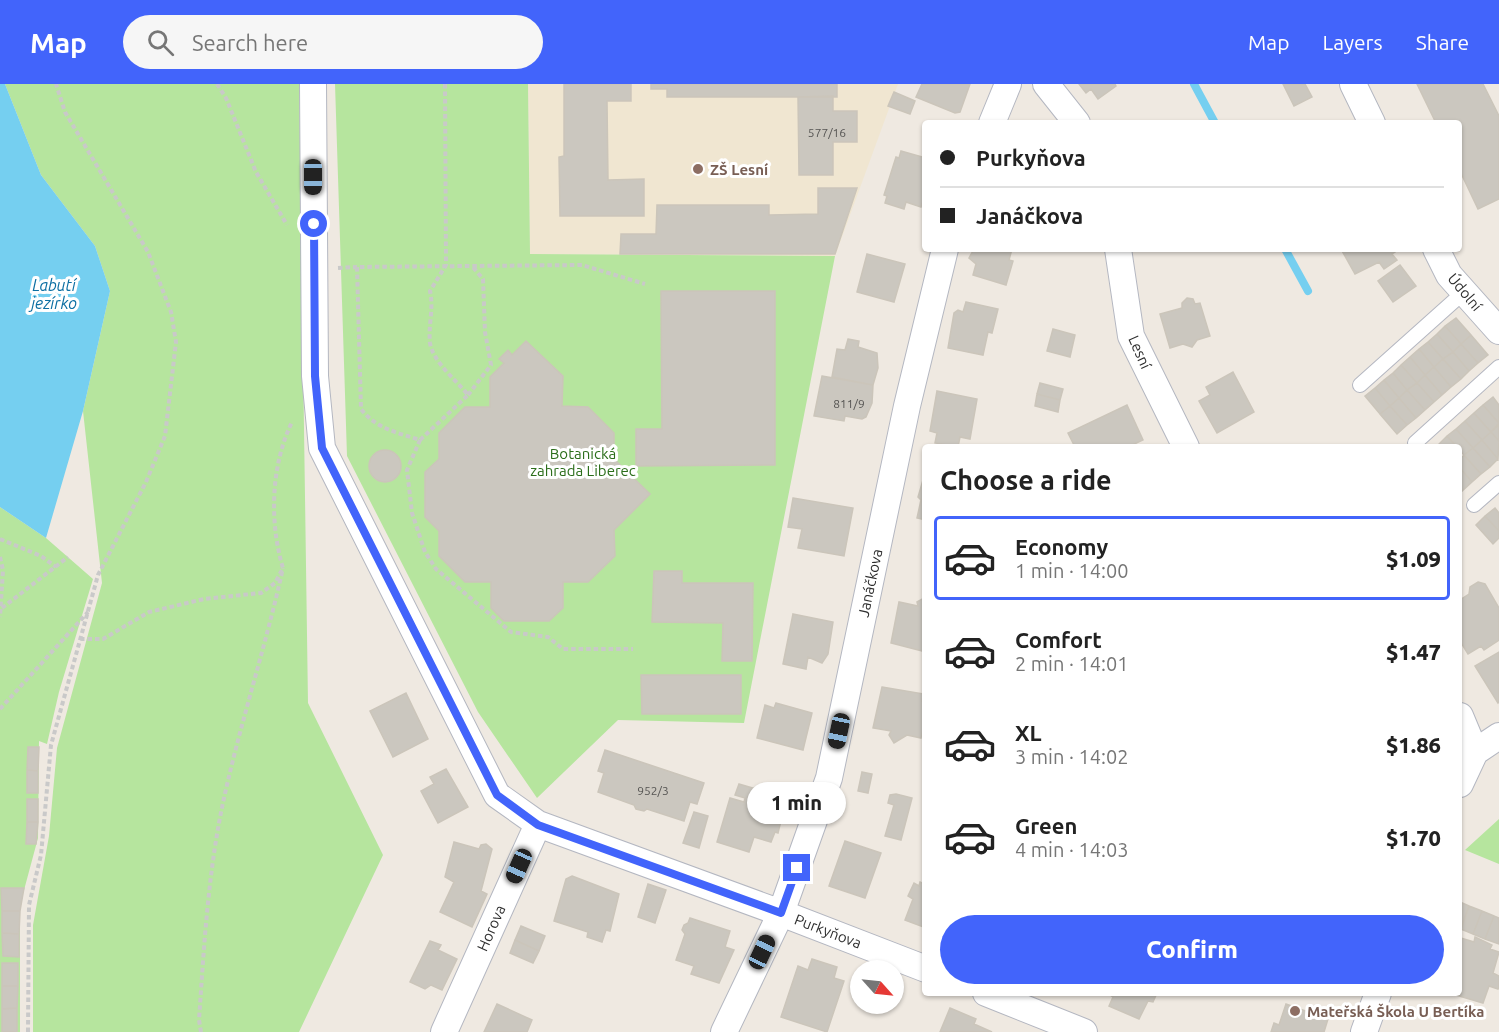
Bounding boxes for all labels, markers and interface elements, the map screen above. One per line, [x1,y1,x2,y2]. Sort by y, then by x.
search box [123,15,543,69]
icon: search [144,26,177,59]
text: Map [30,27,87,58]
text: Search here [192,30,308,55]
text: Map [1248,30,1289,54]
text: Layers [1322,30,1383,54]
text: Share [1416,30,1469,54]
house number: 577/16 [808,126,846,139]
text: Purkyňova [976,145,1086,170]
car [304,159,322,195]
place label: ZŠ Lesní [710,161,768,178]
marker: ZŠ Lesní [691,162,705,176]
text: Janáčkova [976,203,1083,228]
route start [300,210,327,237]
street label: Údolní [1444,270,1486,315]
water label: Labutí jezírko [28,276,78,312]
street label: Lesní [1125,333,1155,372]
house number: 811/9 [833,397,865,410]
park label: Botanická zahrada Liberec [530,445,636,479]
text: Choose a ride [940,465,1112,495]
icon: car [943,531,997,585]
text: Economy [1015,534,1108,559]
text: $1.09 [1386,546,1441,571]
street label: Janáčkova [854,547,886,619]
text: 1 min · 14:00 [1015,559,1129,582]
icon: car [943,624,997,678]
text: Comfort [1015,627,1102,652]
text: $1.47 [1386,639,1441,664]
text: 2 min · 14:01 [1015,652,1129,675]
car [826,712,852,750]
icon: car [943,717,997,771]
text: XL [1015,720,1042,745]
text: $1.86 [1386,732,1441,757]
text: 3 min · 14:02 [1015,745,1129,768]
callout: 1 min [748,781,846,823]
house number: 952/3 [637,784,669,797]
text: 1 min [771,791,822,814]
icon: car [943,810,997,864]
text: Green [1015,813,1077,838]
text: $1.70 [1386,825,1441,850]
text: 4 min · 14:03 [1015,838,1129,861]
car [503,846,535,886]
route end [783,854,810,881]
street label: Horova [473,902,509,954]
street label: Purkyňova [792,910,864,952]
button: Confirm [940,915,1444,984]
car [746,932,778,972]
north arrow [850,960,904,1014]
map controls [850,960,904,1014]
place label: Mateřská Škola U Bertíka [1307,1003,1484,1020]
marker: Mateřská Škola U Bertíka [1288,1004,1302,1018]

